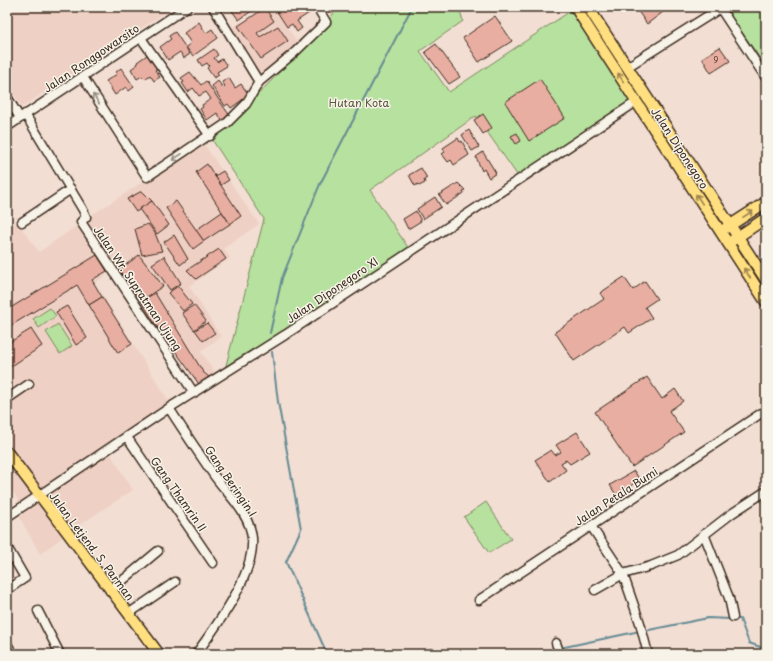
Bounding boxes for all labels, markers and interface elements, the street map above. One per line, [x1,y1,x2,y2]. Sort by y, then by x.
street label: Jalan Ronggowarsito [40,20,142,96]
house number: 9 [713,52,719,66]
one-way arrow [617,73,625,84]
one-way arrow [92,93,100,104]
park label: Hutan Kota [329,94,389,111]
street label: Jalan Diponegoro [647,104,713,192]
one-way arrow [172,153,183,161]
one-way arrow [695,194,703,205]
one-way arrow [742,209,754,217]
street label: Jalan Wr. Supratman Ujung [90,222,186,354]
street label: Jalan Diponegoro XI [283,253,381,327]
one-way arrow [743,268,751,279]
street label: Gang Beringin I [201,442,261,520]
street label: Gang Thamrin II [147,453,211,535]
street label: Jalan Petala Bumi [571,463,661,529]
street label: Jalan Letjend. S. Parman [45,488,139,604]

